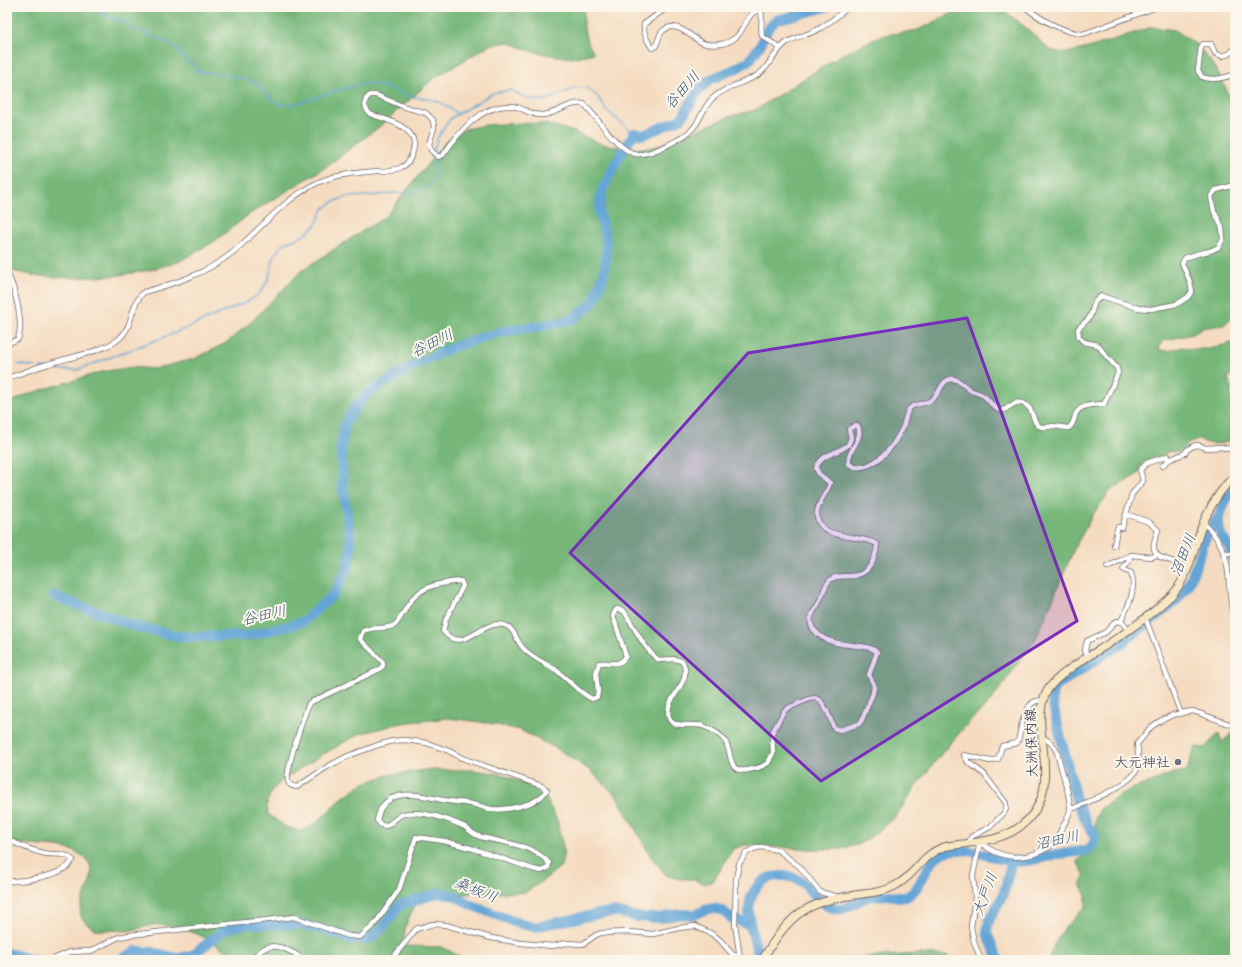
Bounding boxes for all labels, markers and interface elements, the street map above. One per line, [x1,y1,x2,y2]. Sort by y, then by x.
water label: 谷田川 [660,67,705,114]
water label: 谷田川 [407,324,457,363]
water label: 沼田川 [1165,530,1202,580]
water label: 谷田川 [240,601,288,630]
street label: 大洲保内線 [1021,708,1043,778]
place label: 大元神社 [1114,753,1170,773]
marker: 大元神社 [1173,757,1183,767]
water label: 沼田川 [1033,826,1081,855]
water label: 大戸川 [968,869,1003,919]
water label: 桑坂川 [451,873,501,908]

